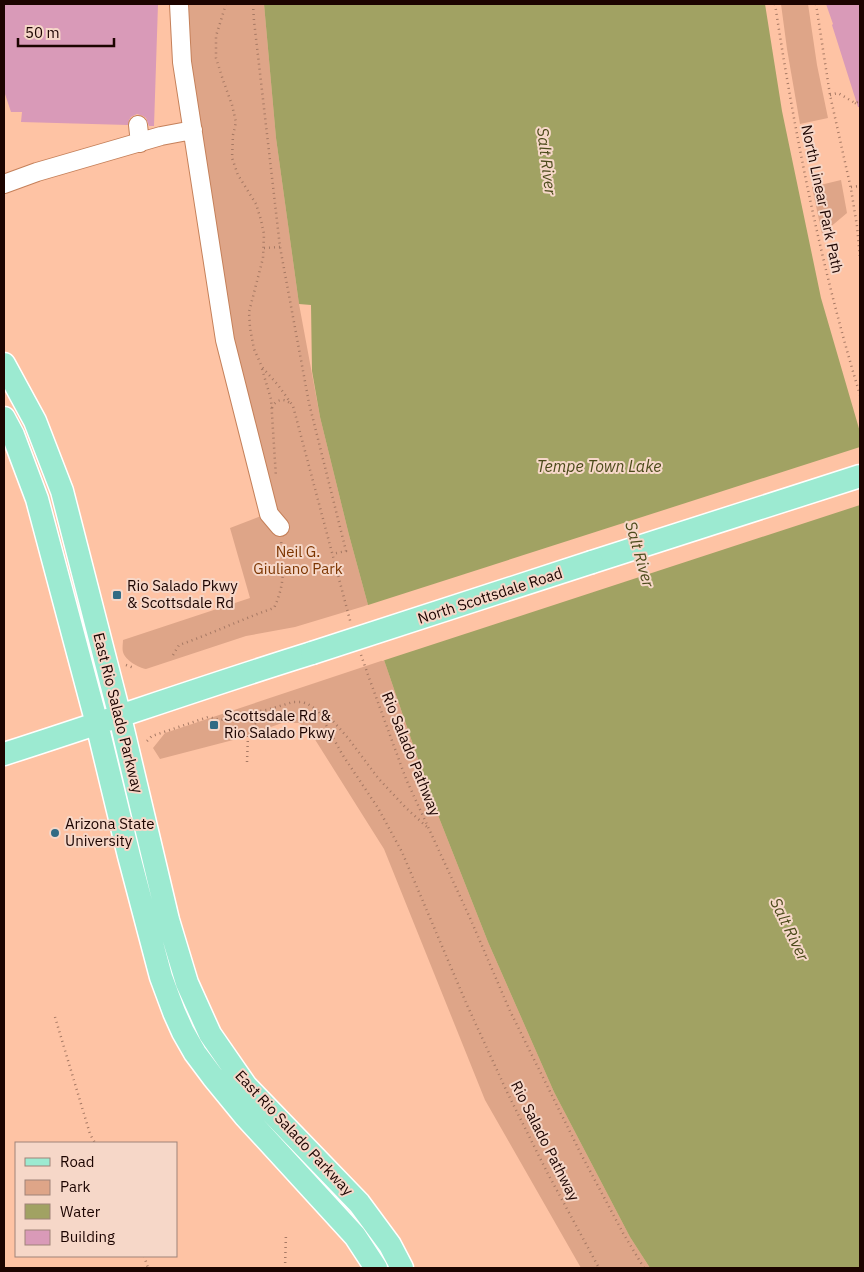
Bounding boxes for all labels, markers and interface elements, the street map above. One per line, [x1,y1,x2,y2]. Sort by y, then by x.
scale bar [18,15,114,47]
text: 50 m [25,23,60,42]
street label: North Linear Park Path [797,123,848,275]
water label: Salt River [533,126,561,197]
water label: Tempe Town Lake [537,456,661,476]
water label: Salt River [621,519,659,590]
park label: Neil G. Giuliano Park [253,542,343,578]
street label: North Scottsdale Road [415,563,565,628]
place label: Rio Salado Pkwy & Scottsdale Rd [127,576,238,612]
marker: Rio Salado Pkwy & Scottsdale Rd [111,589,123,601]
street label: East Rio Salado Parkway [89,631,148,796]
street label: Rio Salado Pathway [378,689,445,819]
place label: Scottsdale Rd & Rio Salado Pkwy [224,706,335,742]
marker: Scottsdale Rd & Rio Salado Pkwy [208,719,220,731]
place label: Arizona State University [65,814,155,850]
marker: Arizona State University [49,827,61,839]
water label: Salt River [766,894,814,965]
street label: East Rio Salado Parkway [231,1066,358,1200]
street label: Rio Salado Pathway [507,1078,584,1204]
legend [15,1142,178,1257]
text: Road [60,1152,95,1171]
text: Park [60,1177,90,1196]
text: Water [60,1202,101,1221]
text: Building [60,1227,115,1246]

